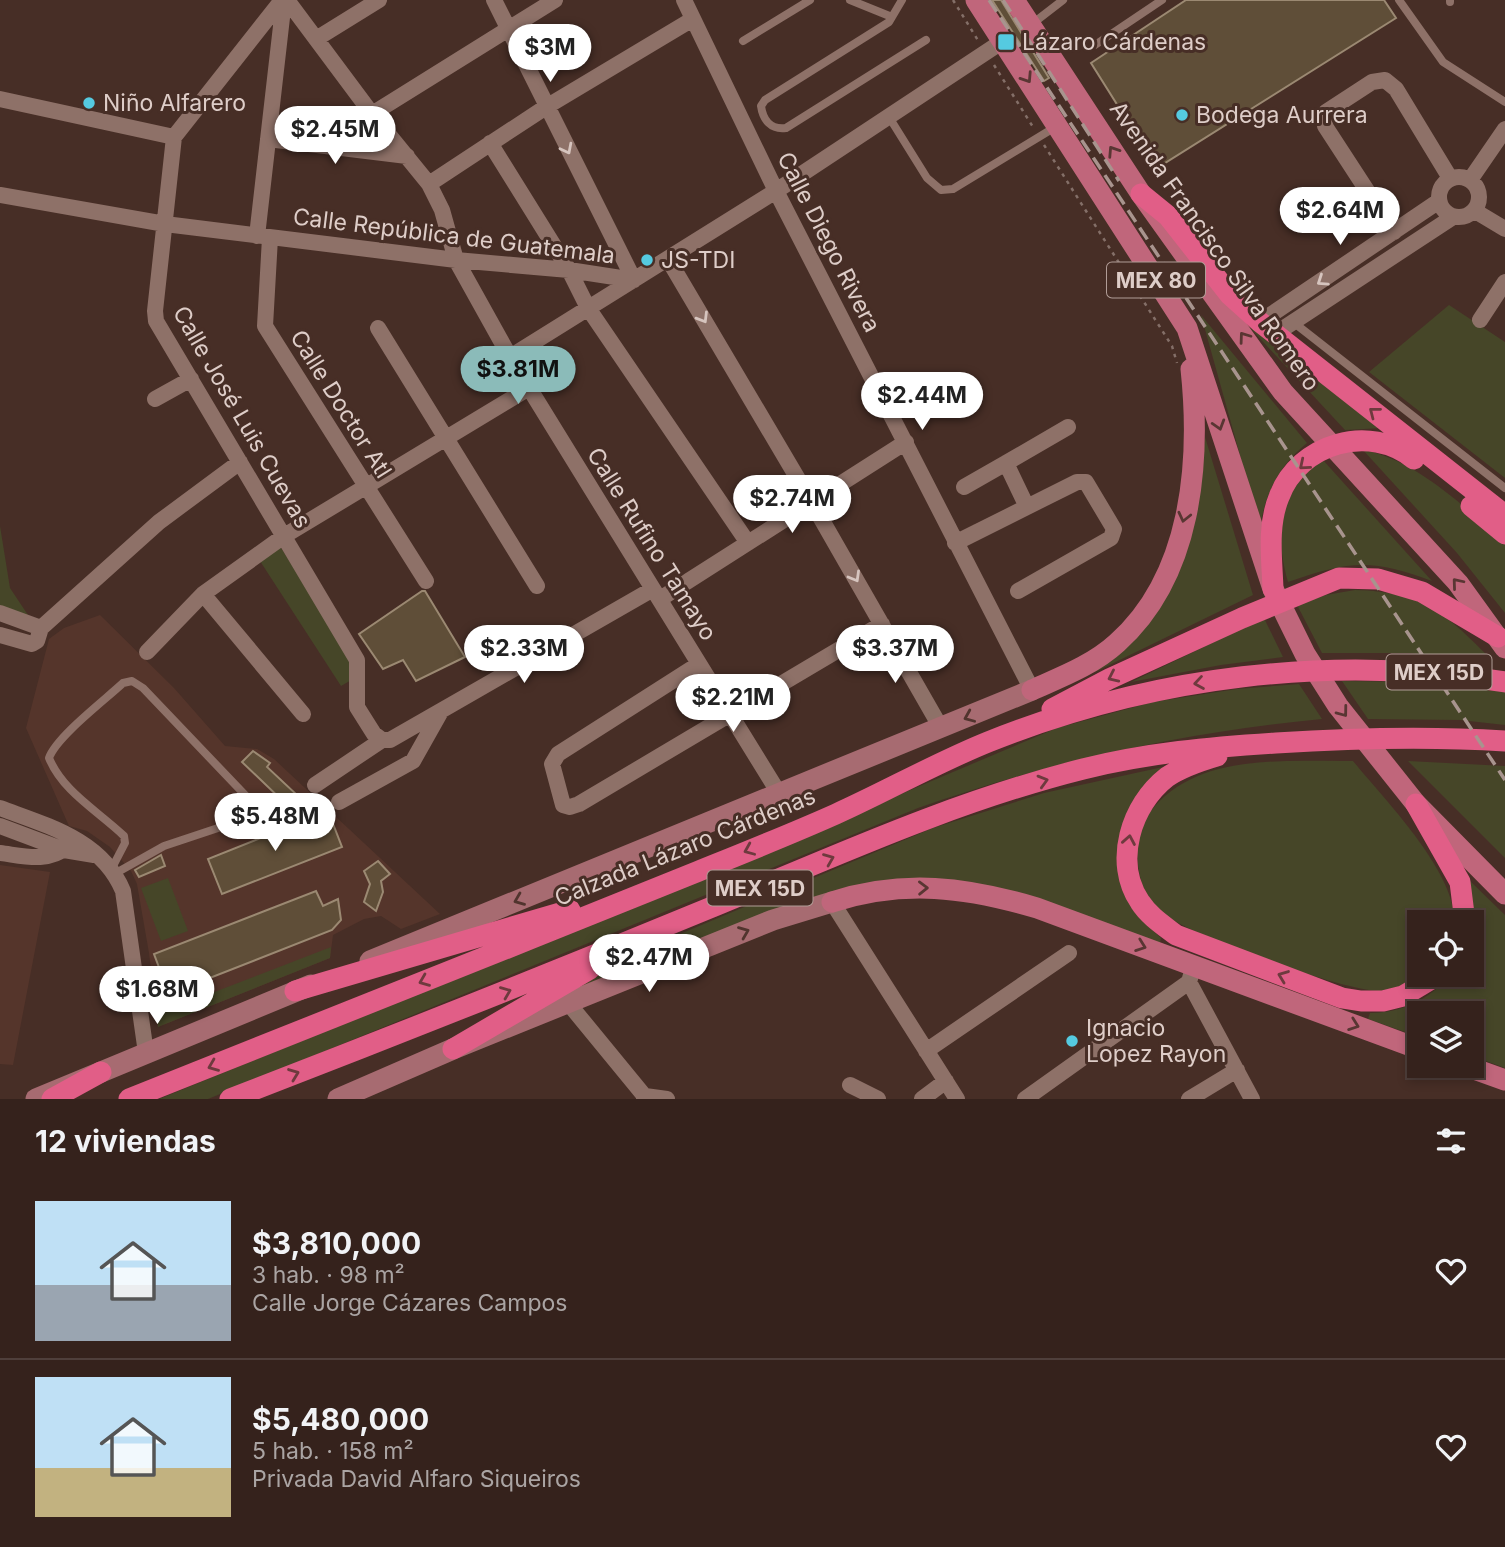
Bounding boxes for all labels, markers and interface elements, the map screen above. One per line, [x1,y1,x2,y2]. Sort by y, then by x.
pin: $3M [516,24,584,84]
place label: Lázaro Cárdenas [1022,28,1206,56]
marker: Lázaro Cárdenas [996,32,1016,52]
text: $3M [524,33,576,61]
one-way arrow [1018,70,1031,83]
place label: Niño Alfarero [103,89,246,117]
marker: Niño Alfarero [81,95,97,111]
street label: Avenida Francisco Silva Romero [1104,96,1326,396]
place label: Bodega Aurrera [1196,101,1368,129]
pin: $2.45M [278,106,392,166]
marker: Bodega Aurrera [1174,107,1190,123]
text: $2.45M [291,115,379,143]
one-way arrow [559,142,573,154]
one-way arrow [1108,145,1121,158]
street label: Calle Diego Rivera [771,147,887,337]
pin: $2.64M [1283,188,1397,247]
text: $2.64M [1296,196,1384,224]
street label: Calle República de Guatemala [291,202,617,270]
place label: JS-TDI [661,246,735,274]
marker: JS-TDI [639,252,655,268]
road number: MEX 80 [1107,262,1205,298]
one-way arrow [1317,273,1330,285]
street label: Calle José Luis Cuevas [167,301,317,533]
one-way arrow [694,310,707,323]
street label: Calle Doctor Atl [284,325,398,483]
one-way arrow [1239,332,1252,345]
pin: $3.81M [461,346,575,406]
text: $3.81M [477,355,559,383]
pin: $2.44M [865,372,979,432]
text: $2.44M [877,381,967,409]
one-way arrow [1370,408,1382,421]
one-way arrow [1210,418,1225,430]
street label: Calle Rufino Tamayo [581,442,723,646]
one-way arrow [1299,456,1311,469]
pin: $2.74M [735,476,849,535]
text: $2.74M [749,484,835,512]
one-way arrow [1178,511,1193,523]
one-way arrow [847,570,860,583]
one-way arrow [1453,578,1465,591]
pin: $2.33M [467,626,581,685]
pin: $3.37M [838,626,952,685]
text: $2.33M [480,634,568,662]
text: $3.37M [852,634,938,662]
road number: MEX 15D [1386,654,1492,690]
one-way arrow [1108,669,1121,683]
pin: $2.21M [676,674,790,734]
one-way arrow [1193,675,1205,690]
text: $2.21M [691,683,775,711]
one-way arrow [1334,704,1347,717]
one-way arrow [964,708,976,722]
one-way arrow [1037,774,1049,789]
street label: Calzada Lázaro Cárdenas [551,782,819,912]
pin: $5.48M [218,794,332,853]
text: $5.48M [231,802,319,830]
one-way arrow [1121,834,1136,846]
one-way arrow [744,842,756,856]
one-way arrow [822,853,835,867]
road number: MEX 15D [708,870,812,906]
one-way arrow [918,880,928,896]
one-way arrow [514,892,526,906]
map controls [1407,910,1484,1078]
button: locate [1407,910,1484,987]
one-way arrow [736,926,749,940]
pin: $2.47M [592,934,706,994]
one-way arrow [1134,938,1146,952]
text: $2.47M [605,943,693,971]
pin: $1.68M [100,967,214,1026]
one-way arrow [1277,970,1289,984]
one-way arrow [419,973,432,987]
text: $1.68M [115,975,199,1003]
one-way arrow [498,986,511,1000]
button: layers [1407,1001,1484,1078]
place label: Ignacio Lopez Rayon [1086,1014,1226,1068]
one-way arrow [1348,1017,1360,1031]
marker: Ignacio Lopez Rayon [1064,1033,1080,1049]
one-way arrow [208,1057,220,1071]
one-way arrow [287,1069,299,1083]
icon: filters [1432,1122,1470,1160]
text: 12 viviendas [35,1123,216,1159]
text: $3,810,000 [252,1225,421,1261]
icon: home [91,1229,175,1313]
icon: heart [1432,1252,1470,1290]
text: 3 hab. · 98 m² [252,1261,405,1289]
text: Calle Jorge Cázares Campos [252,1289,567,1317]
text: $5,480,000 [252,1401,429,1437]
icon: home [91,1405,175,1489]
icon: heart [1432,1428,1470,1466]
text: 5 hab. · 158 m² [252,1437,414,1465]
text: Privada David Alfaro Siqueiros [252,1465,581,1493]

